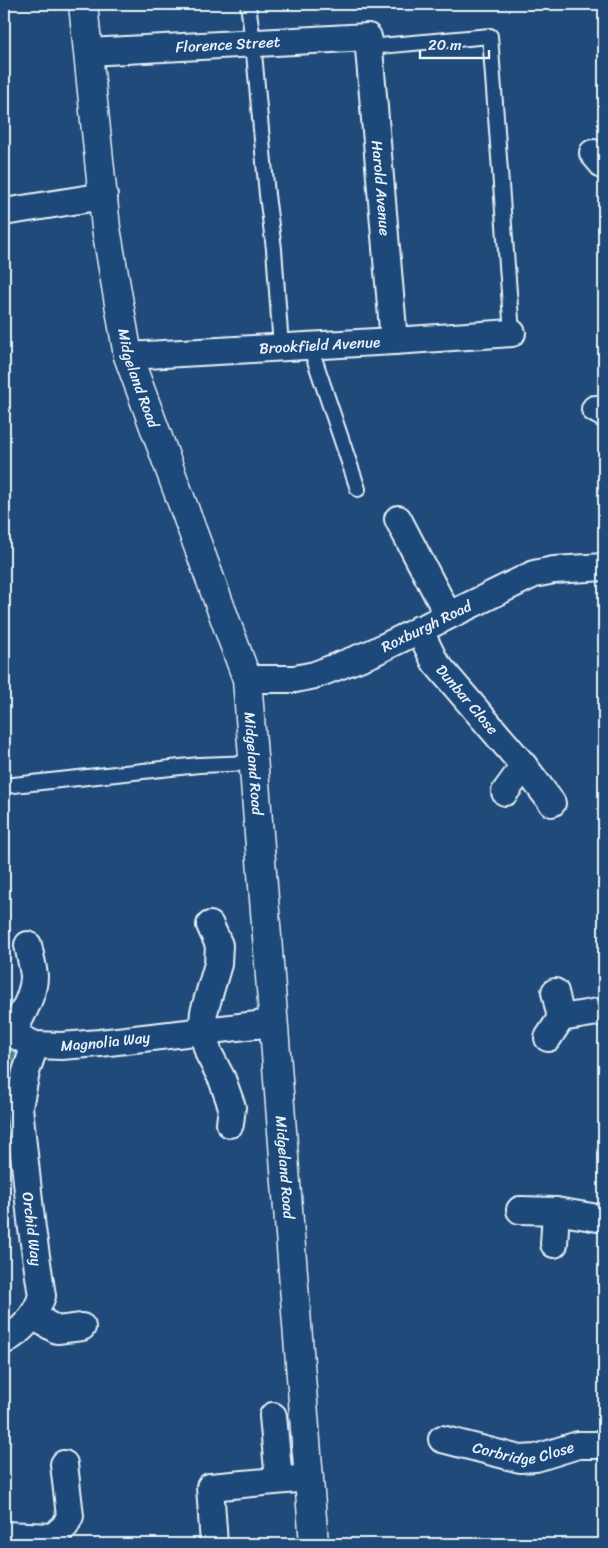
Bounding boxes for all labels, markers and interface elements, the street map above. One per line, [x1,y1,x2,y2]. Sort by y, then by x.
scale bar [420,28,489,60]
street label: Florence Street [175,29,281,60]
text: 20 m [428,32,462,58]
street label: Harold Avenue [364,139,398,237]
street label: Midgeland Road [110,326,167,433]
street label: Brookfield Avenue [258,329,381,362]
street label: Roxburgh Road [377,593,477,660]
street label: Dunbar Close [429,658,505,741]
street label: Midgeland Road [237,711,271,817]
street label: Magnolia Way [60,1024,152,1059]
street label: Midgeland Road [268,1115,302,1221]
street label: Orchid Way [15,1191,49,1268]
street label: Corbridge Close [470,1434,578,1472]

